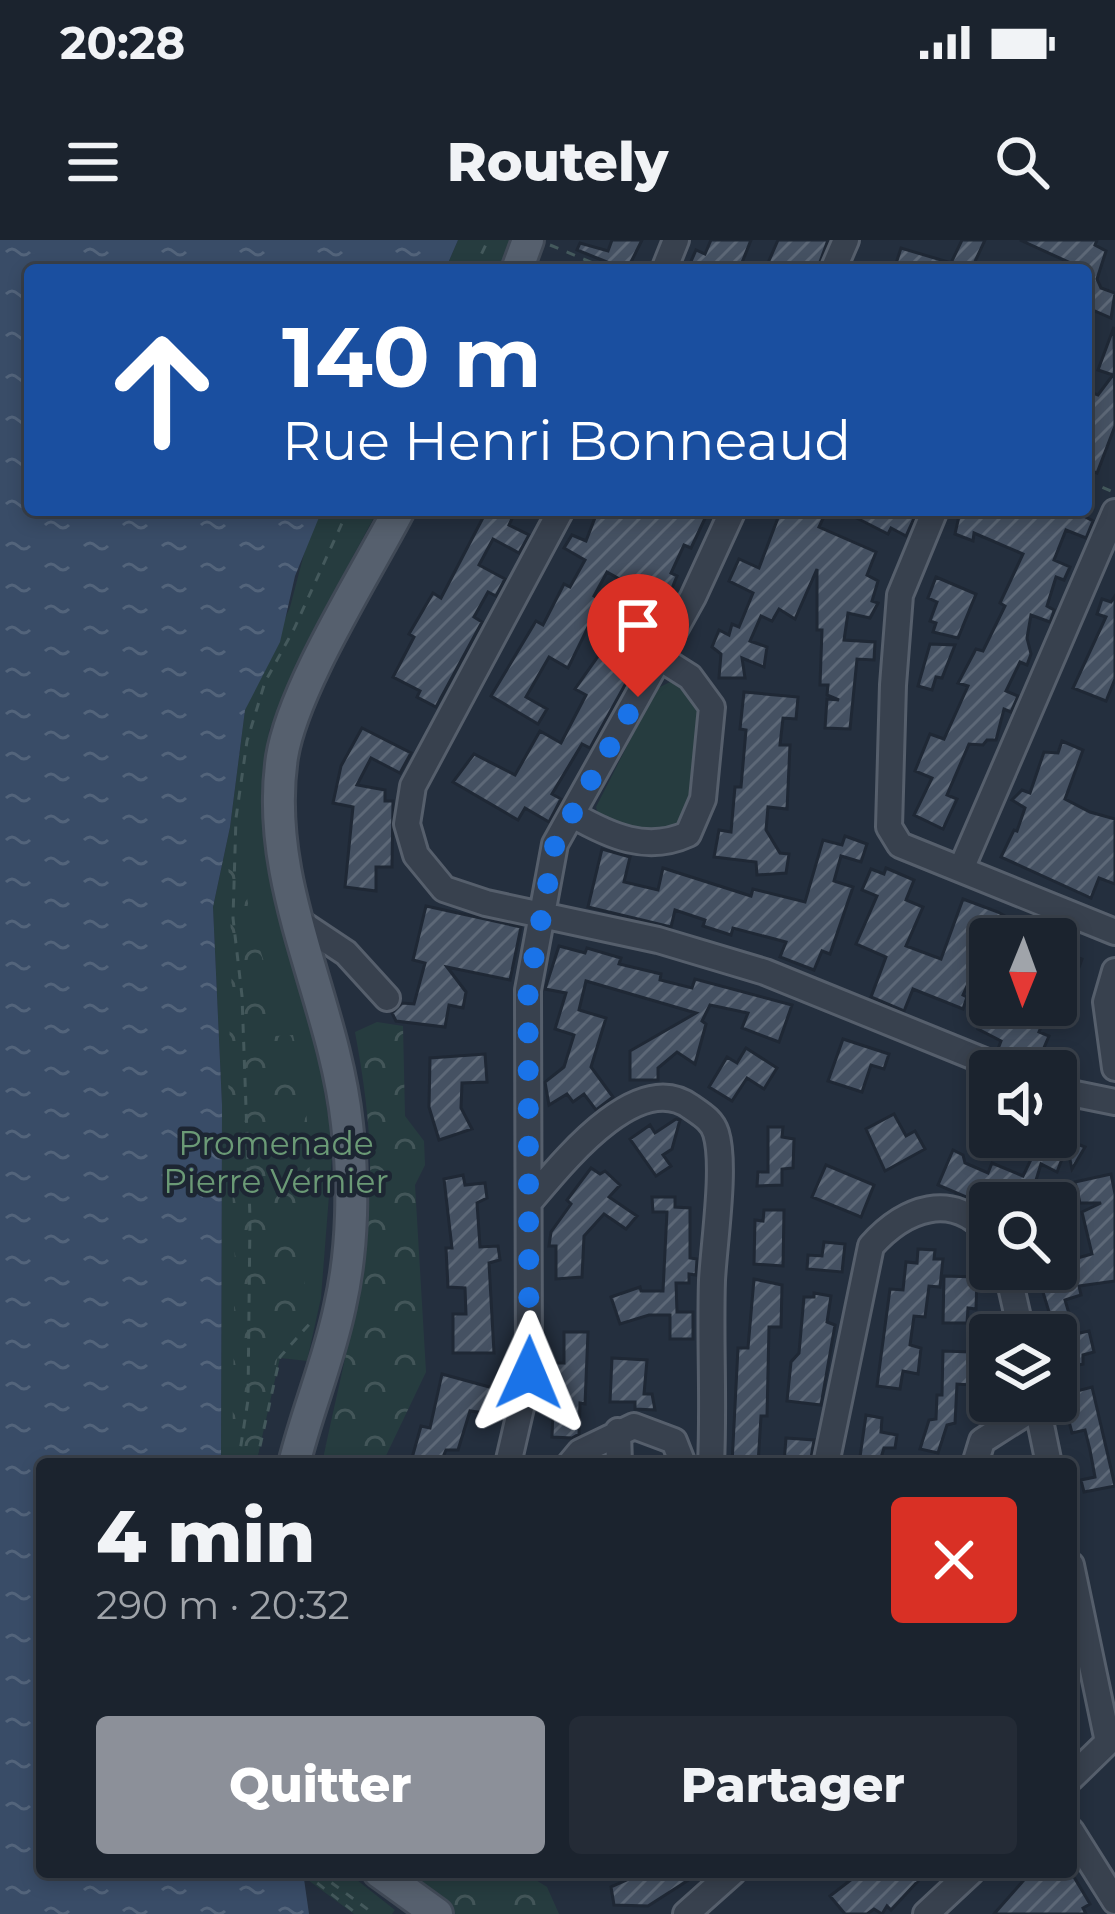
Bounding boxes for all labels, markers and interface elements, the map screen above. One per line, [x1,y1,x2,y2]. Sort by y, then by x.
text: 20:28 [60,15,185,70]
icon: menu [60,129,126,195]
text: Routely [447,129,668,195]
icon: search [989,129,1055,195]
text: 140 m [282,306,542,408]
icon: ahead [84,312,240,468]
text: Rue Henri Bonneaud [282,408,851,474]
pin [587,574,689,697]
icon: arrive [605,592,671,658]
north arrow [969,918,1077,1026]
map controls [969,918,1077,1422]
button: sound [969,1050,1077,1158]
park label: Promenade Pierre Vernier [163,1123,389,1201]
button: search [969,1182,1077,1290]
position arrow [466,1310,592,1436]
button: layers [969,1314,1077,1422]
text: 4 min [96,1492,315,1580]
button: close [891,1497,1017,1623]
text: 290 m · 20:32 [96,1581,350,1629]
button: Quitter [96,1716,545,1854]
button: Partager [569,1716,1017,1854]

